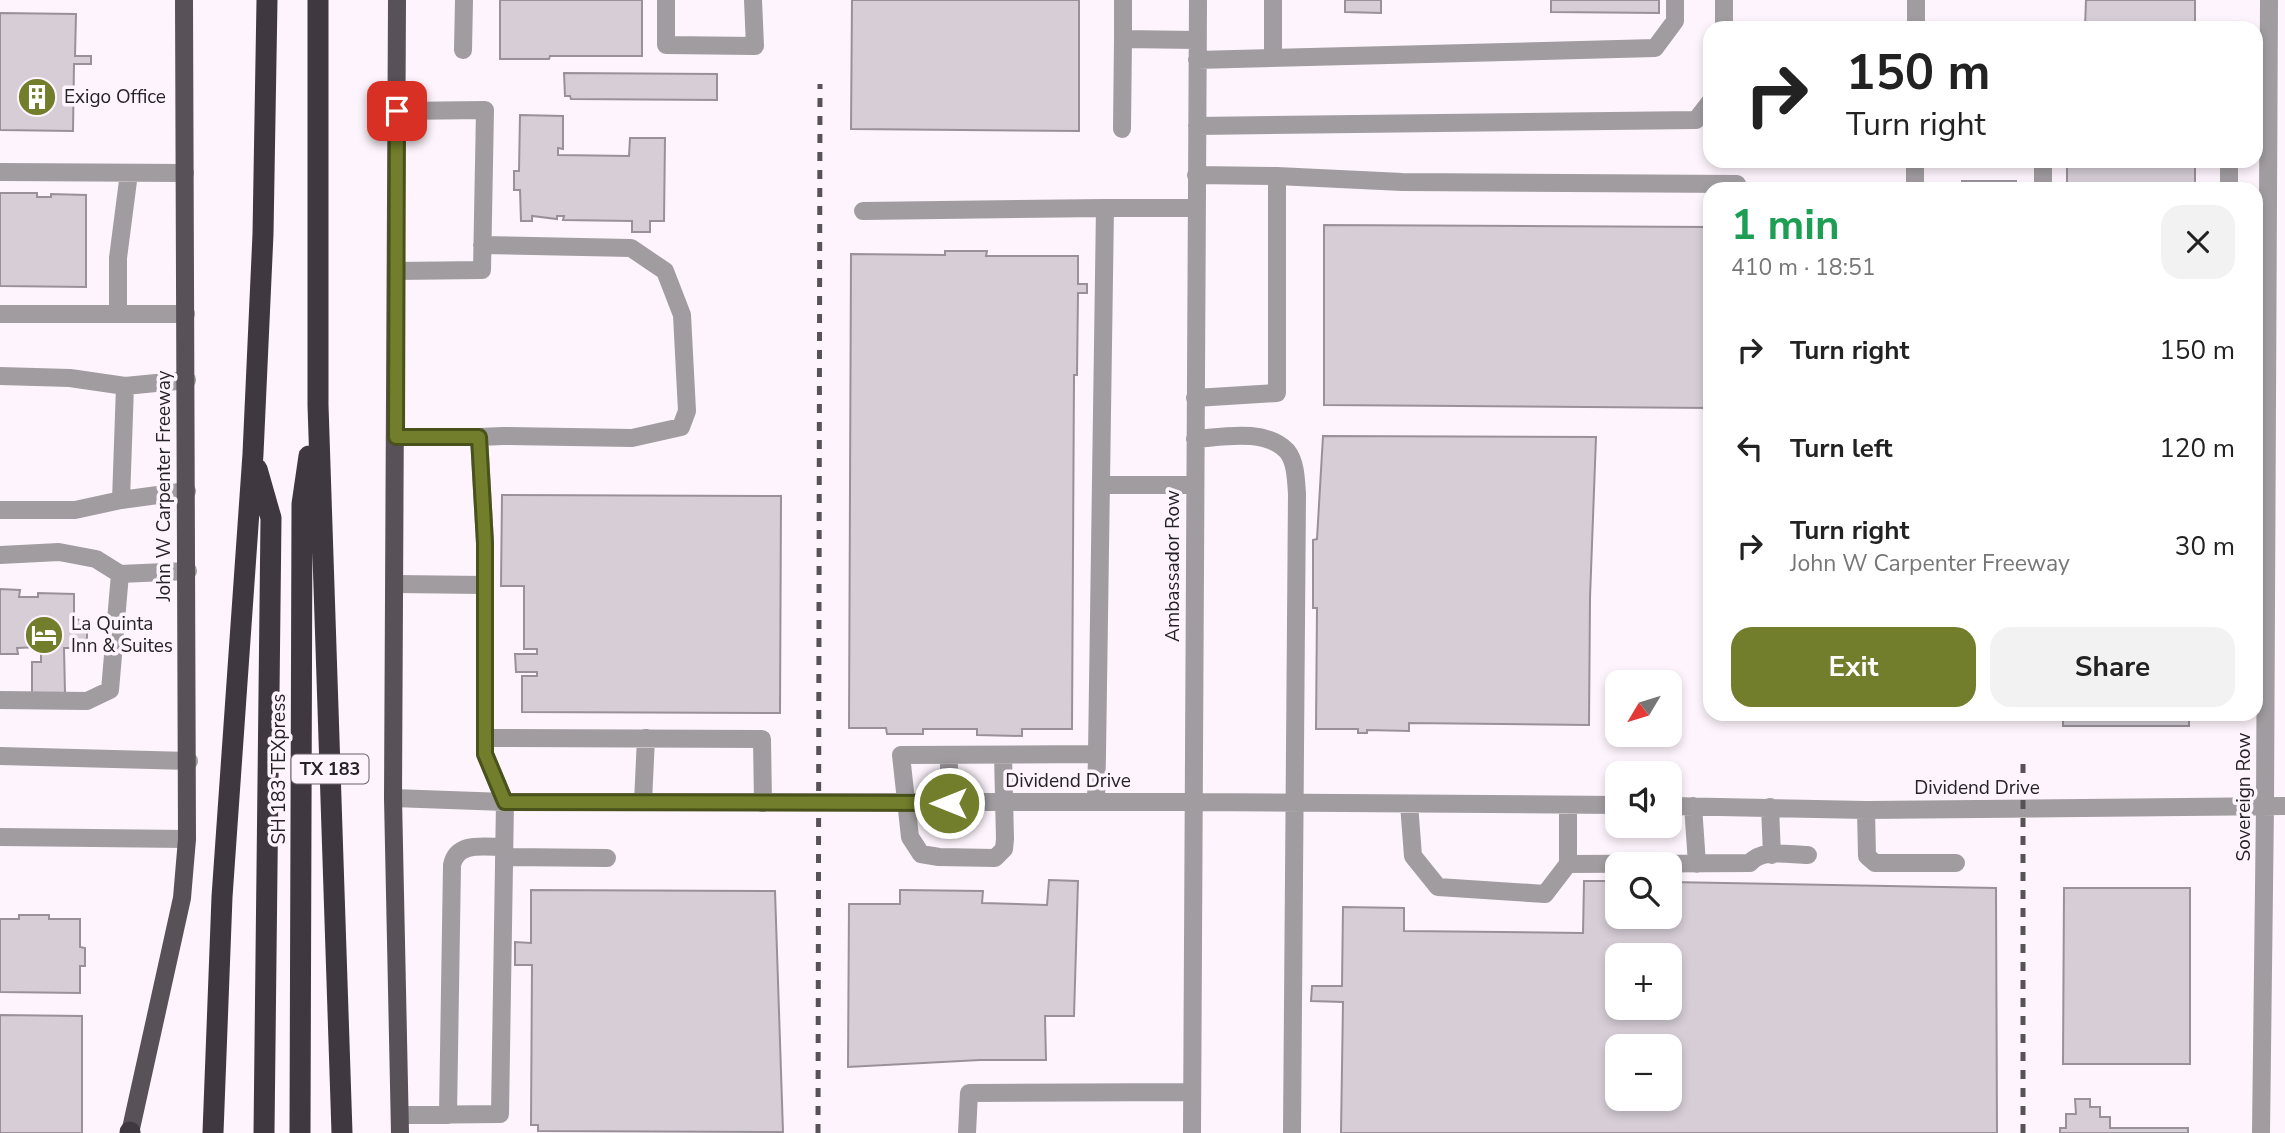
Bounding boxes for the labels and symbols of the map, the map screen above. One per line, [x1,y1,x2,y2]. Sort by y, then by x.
building icon: Exigo Office [16,76,58,118]
pin [367,81,427,141]
place label: Exigo Office [64,84,166,110]
street label: John W Carpenter Freeway [151,370,177,603]
street label: Ambassador Row [1160,490,1186,642]
place label: La Quinta Inn & Suites [71,611,173,659]
hotel icon: La Quinta Inn & Suites [23,614,65,656]
north arrow [1605,670,1682,747]
street label: SH 183 TEXpress [266,694,292,844]
street label: Sovereign Row [2231,733,2257,861]
road number: TX 183 [292,754,368,784]
position arrow [912,766,986,840]
street label: Dividend Drive [1005,768,1131,794]
street label: Dividend Drive [1914,775,2040,801]

